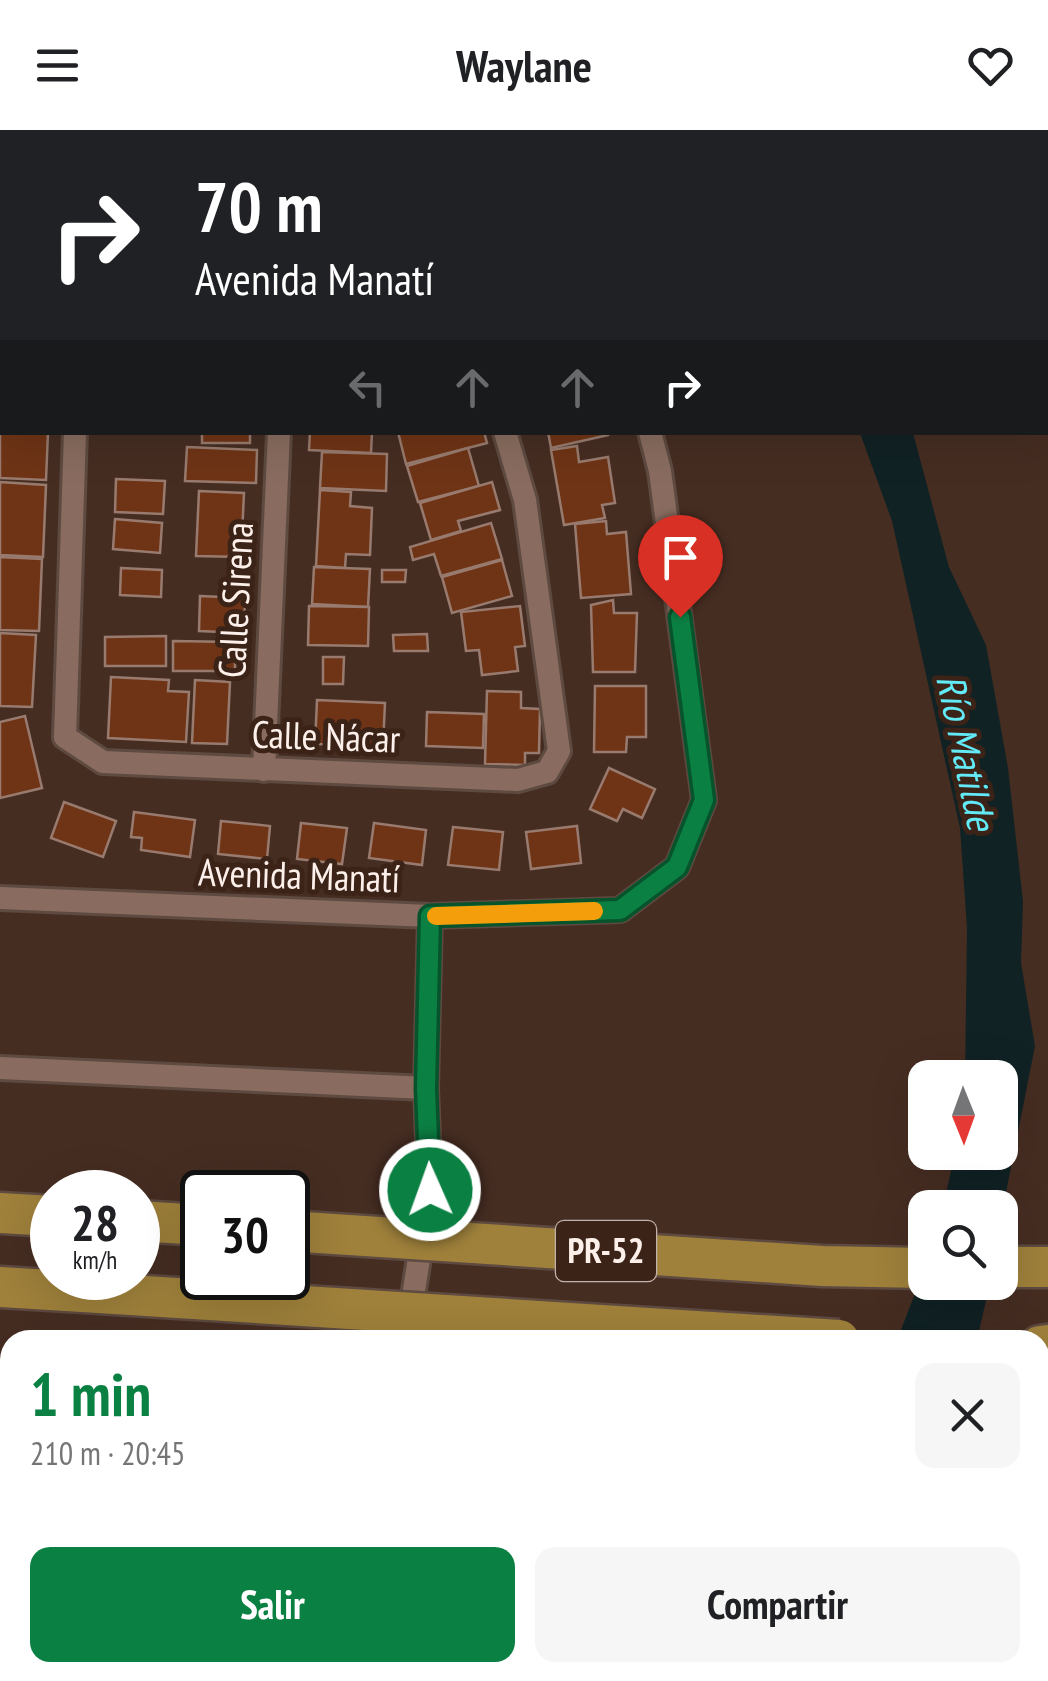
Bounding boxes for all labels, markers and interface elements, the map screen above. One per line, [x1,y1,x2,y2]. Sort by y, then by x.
text: Waylane [456,36,592,94]
icon: menu [30,38,85,93]
icon: heart [963,38,1018,93]
text: 70 m [195,161,323,251]
icon: right [30,170,160,300]
text: Avenida Manatí [195,249,434,307]
icon: left [340,360,395,415]
icon: ahead [445,360,500,415]
icon: ahead [550,360,605,415]
icon: right [655,360,710,415]
pin [638,515,723,618]
street label: Calle Sirena [206,521,263,679]
icon: arrive [653,530,708,585]
water label: Río Matilde [925,669,1009,837]
street label: Calle Nácar [251,708,402,763]
street label: Avenida Manatí [197,846,401,903]
north arrow [908,1060,1018,1170]
map controls [908,1060,1018,1300]
position arrow [378,1138,482,1242]
speed limit sign: 30 [180,1170,310,1300]
text: 28 [71,1190,119,1255]
button: search [908,1190,1018,1300]
road number: PR-52 [556,1221,656,1281]
text: km/h [73,1244,117,1276]
text: 1 min [30,1355,151,1433]
button: close [915,1363,1020,1468]
text: 210 m · 20:45 [30,1432,185,1474]
button: Salir [30,1547,515,1662]
button: Compartir [535,1547,1020,1662]

